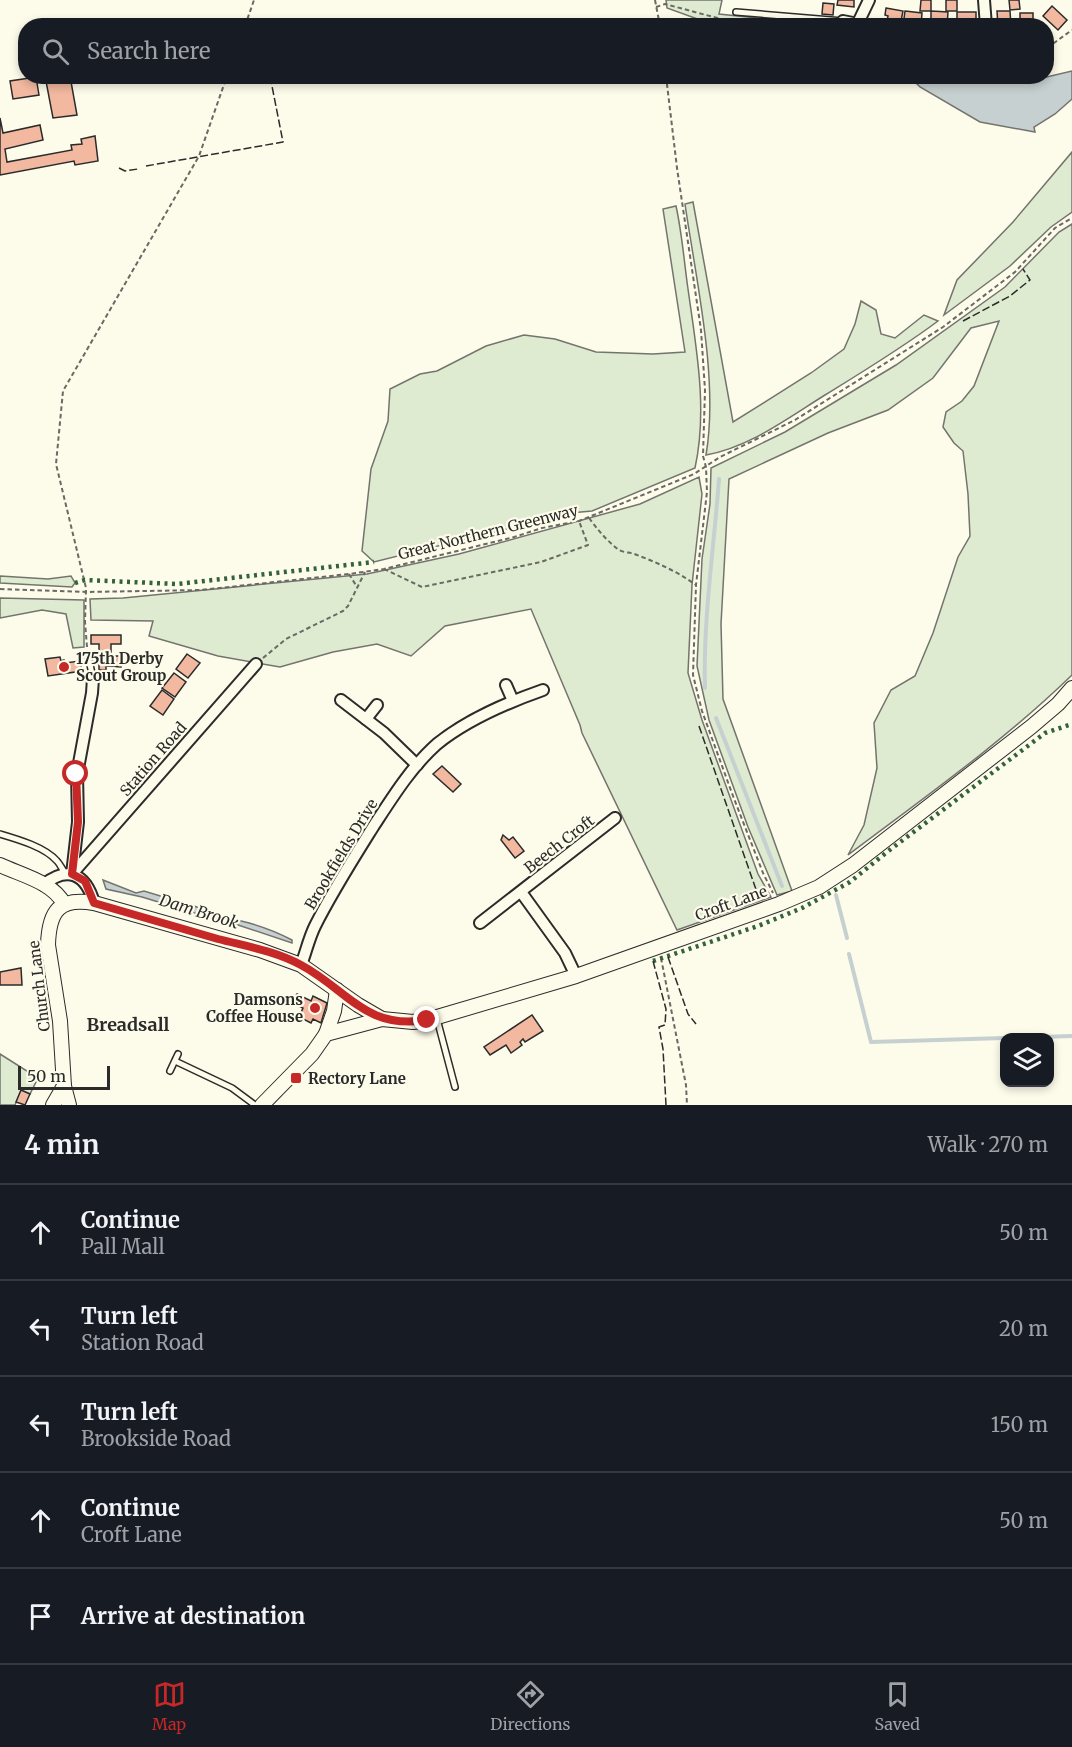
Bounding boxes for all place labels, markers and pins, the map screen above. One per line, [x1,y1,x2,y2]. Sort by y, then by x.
place label: 175th Derby Scout Group [76,649,167,685]
marker: 175th Derby Scout Group [57,660,71,674]
place label: Damsons Coffee House [206,990,303,1026]
marker: Damsons Coffee House [308,1001,322,1015]
place label: Rectory Lane [308,1069,406,1088]
marker: Rectory Lane [289,1071,303,1085]

